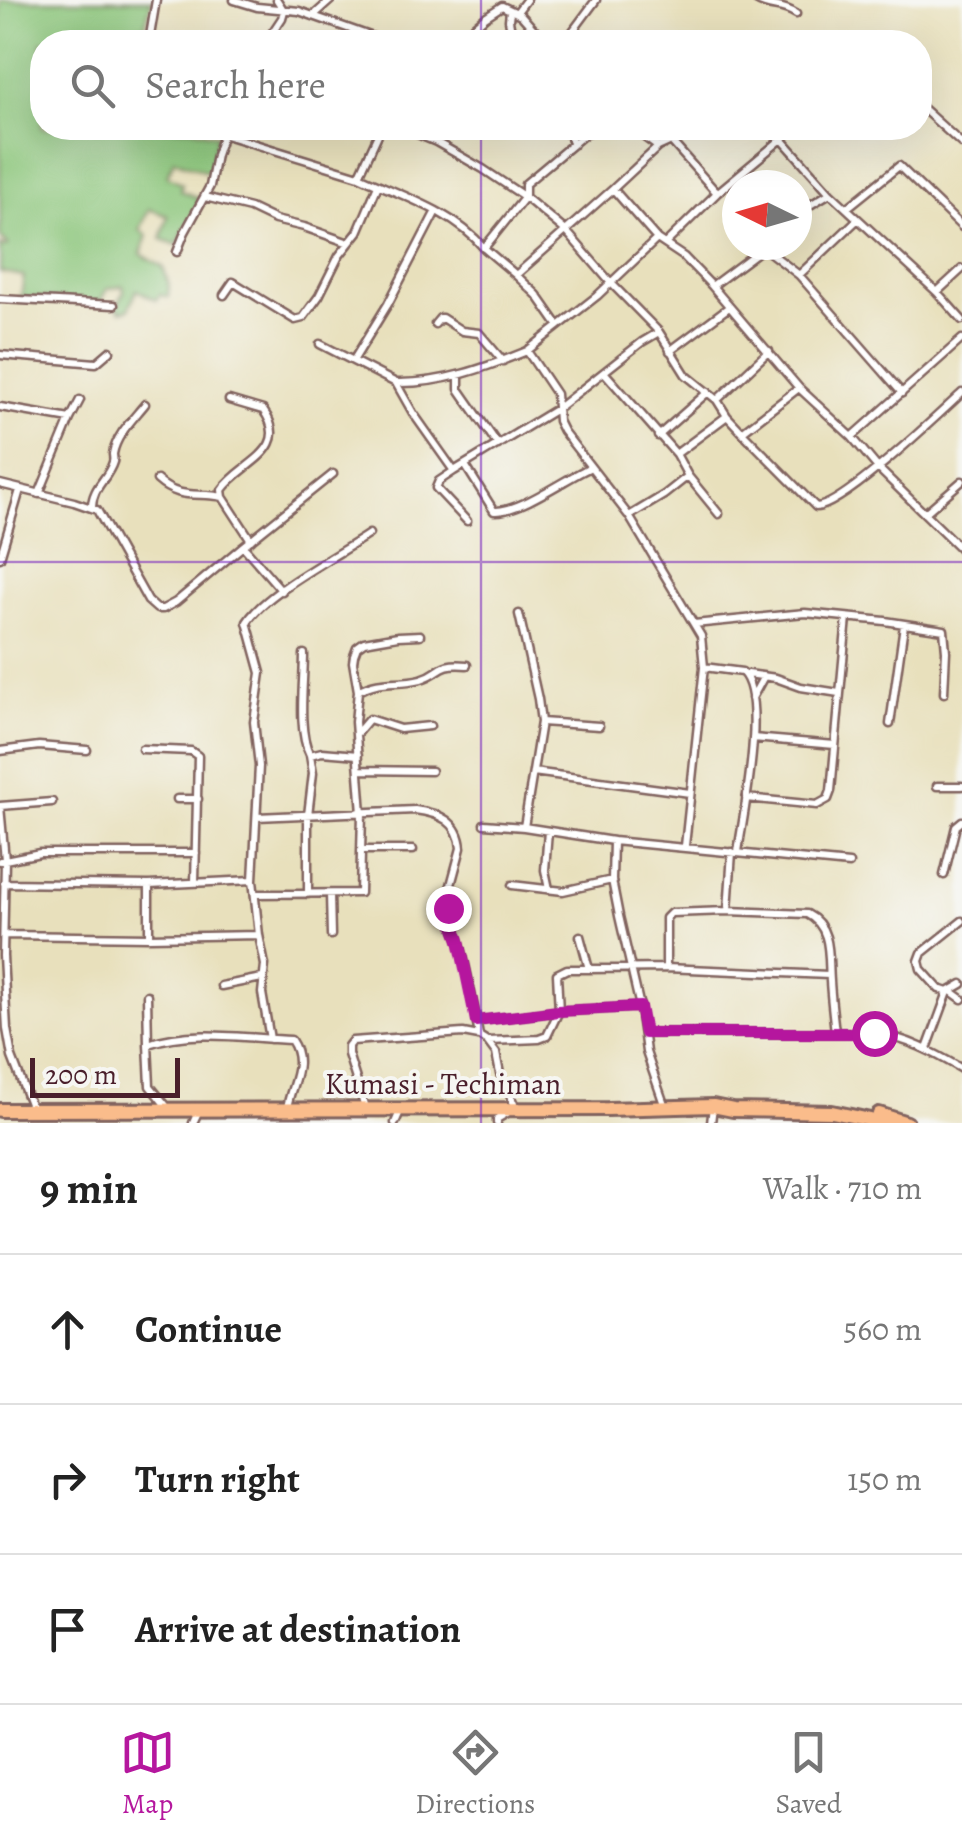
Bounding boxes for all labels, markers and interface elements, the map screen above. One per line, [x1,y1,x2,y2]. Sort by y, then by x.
search box [30,30,932,140]
icon: search [65,58,120,113]
text: Search here [145,59,326,111]
north arrow [722,170,812,260]
route end [426,886,472,932]
route start [852,1011,898,1057]
scale bar [30,1053,180,1098]
text: 200 m [45,1056,117,1094]
street label: Kumasi - Techiman [325,1064,561,1104]
text: 9 min [40,1160,138,1217]
text: Walk · 710 m [763,1166,922,1210]
icon: ahead [40,1302,95,1357]
text: Continue [135,1303,282,1355]
text: 560 m [843,1307,922,1351]
icon: right [40,1452,95,1507]
text: Turn right [135,1453,300,1505]
text: 150 m [847,1457,922,1501]
icon: arrive [40,1602,95,1657]
text: Arrive at destination [135,1603,461,1655]
tab: Map [120,1725,175,1823]
tab: Directions [415,1725,535,1823]
tab: Saved [776,1725,842,1823]

